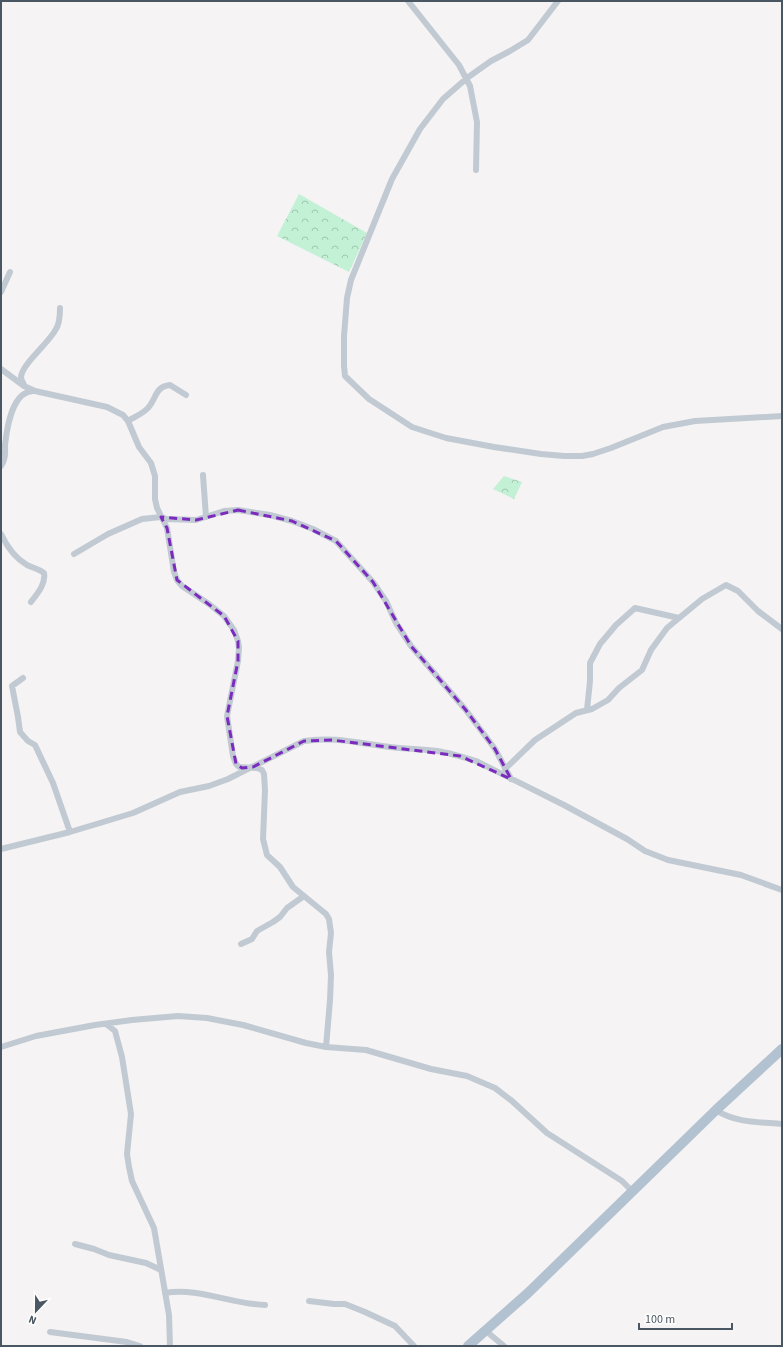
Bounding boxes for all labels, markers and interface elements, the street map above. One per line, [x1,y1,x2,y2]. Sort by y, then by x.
north arrow [16,1291,56,1331]
scale bar [639,1305,732,1331]
text: N [26,1311,39,1328]
text: 100 m [645,1311,675,1328]

